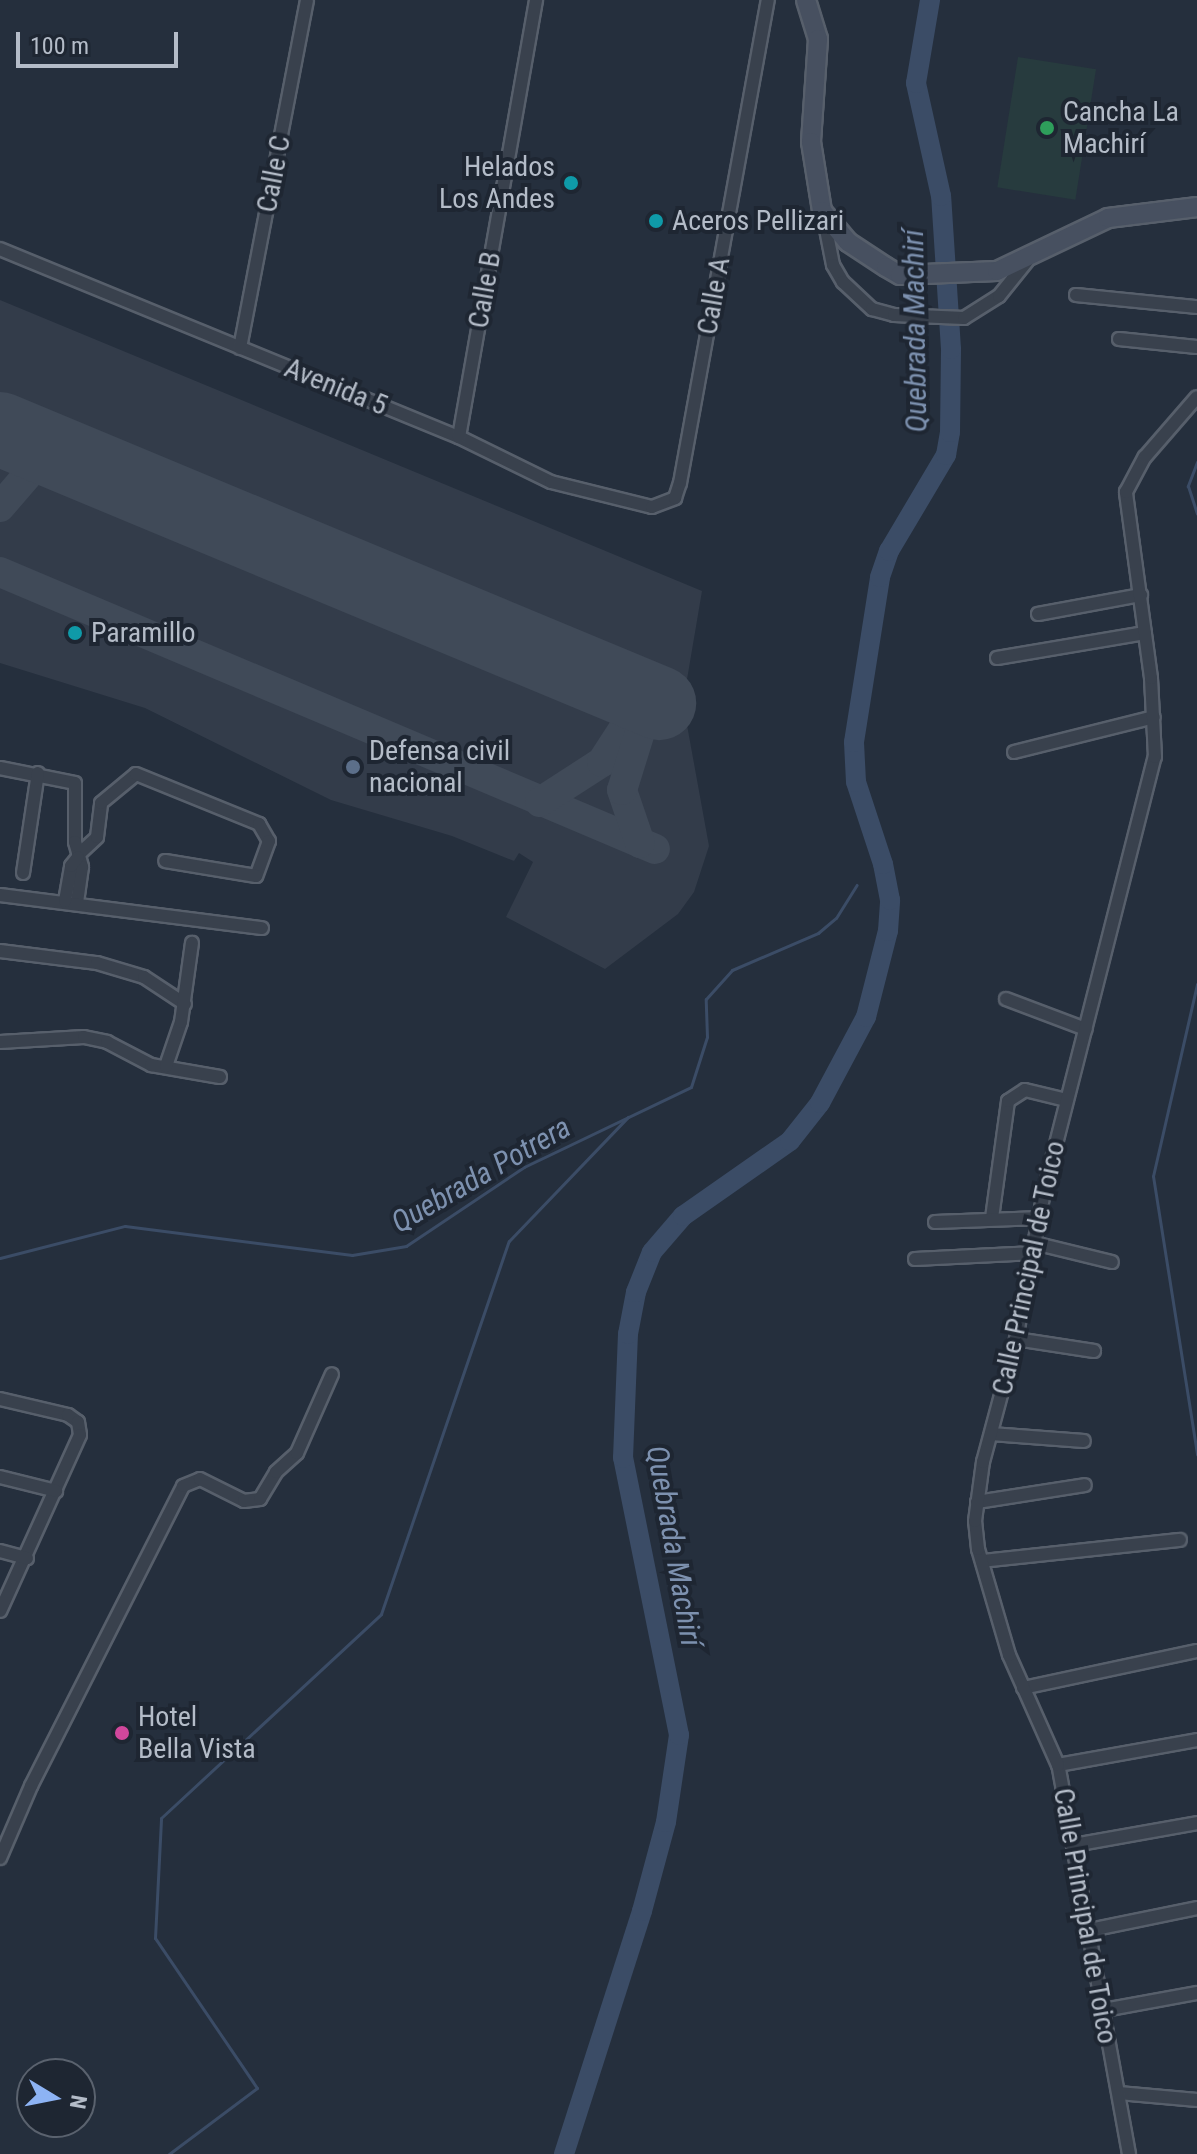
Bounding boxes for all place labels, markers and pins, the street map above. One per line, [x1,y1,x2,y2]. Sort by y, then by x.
place label: Cancha La Machirí [1063,95,1179,161]
marker: Cancha La Machirí [1038,119,1056,137]
place label: Helados Los Andes [439,150,555,216]
marker: Helados Los Andes [562,174,580,192]
place label: Aceros Pellizari [672,204,844,238]
marker: Aceros Pellizari [647,212,665,230]
place label: Paramillo [91,616,196,650]
marker: Paramillo [66,624,84,642]
place label: Defensa civil nacional [369,734,510,800]
marker: Defensa civil nacional [344,758,362,776]
place label: Hotel Bella Vista [138,1700,256,1766]
marker: Hotel Bella Vista [113,1724,131,1742]

